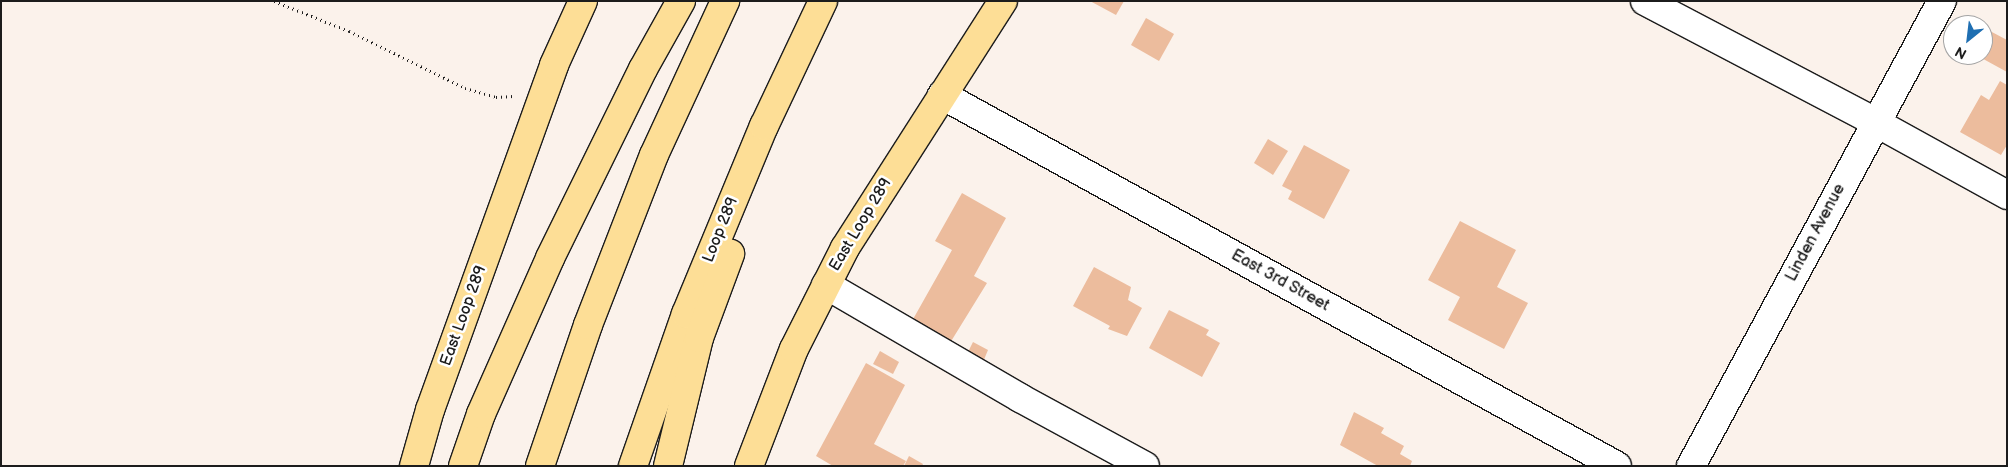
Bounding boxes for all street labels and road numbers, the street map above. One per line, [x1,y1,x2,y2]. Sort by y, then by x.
street label: East Loop 289 [826,175,896,275]
street label: Linden Avenue [1782,181,1850,285]
street label: Loop 289 [699,195,743,265]
street label: East 3rd Street [1227,246,1333,316]
street label: East Loop 289 [437,263,491,369]

